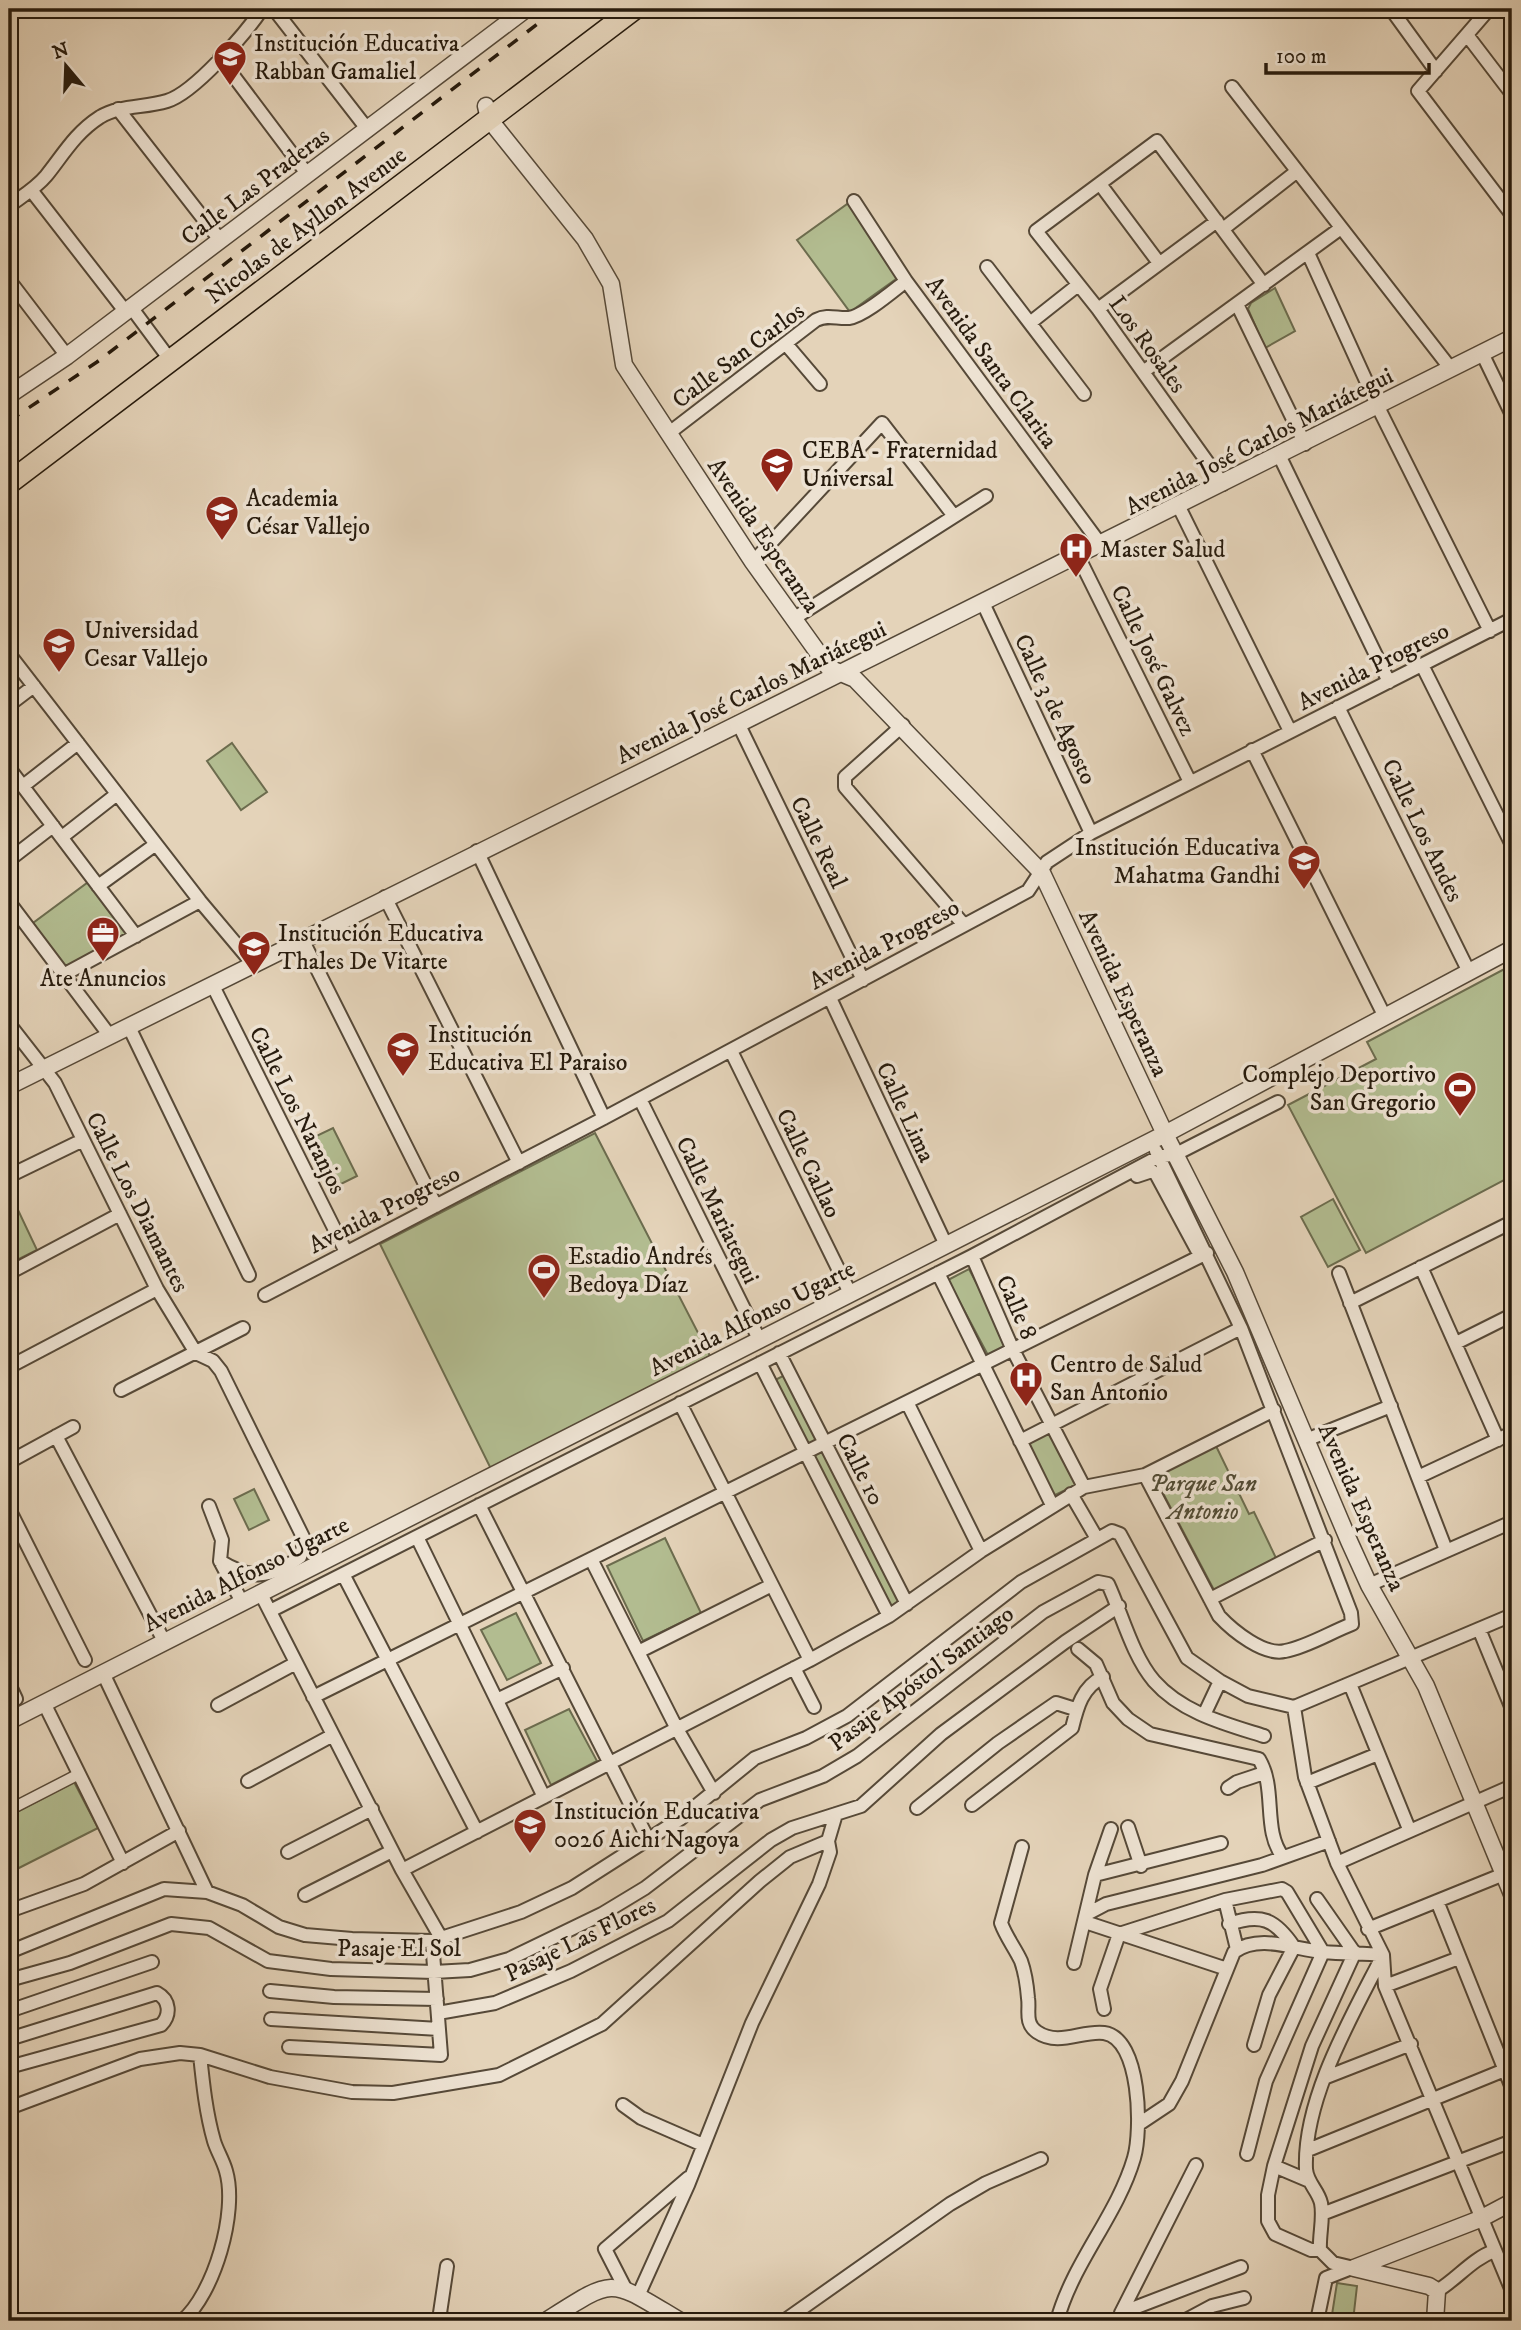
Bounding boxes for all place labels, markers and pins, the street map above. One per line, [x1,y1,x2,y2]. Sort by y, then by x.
place label: Institución Educativa Rabban Gamaliel [254,29,460,87]
school or university icon: Institución Educativa Rabban Gamaliel [211,38,249,87]
place label: CEBA - Fraternidad Universal [802,436,998,494]
school or university icon: CEBA - Fraternidad Universal [758,445,796,494]
place label: Academia César Vallejo [246,484,370,542]
school or university icon: Academia César Vallejo [203,493,241,542]
hospital icon: Master Salud [1057,530,1095,579]
place label: Master Salud [1100,535,1225,565]
place label: Universidad Cesar Vallejo [84,616,208,674]
school or university icon: Universidad Cesar Vallejo [40,625,78,674]
place label: Institución Educativa Mahatma Gandhi [1075,833,1281,891]
school or university icon: Institución Educativa Mahatma Gandhi [1285,842,1323,891]
office icon: Ate Anuncios [84,914,122,963]
place label: Institución Educativa Thales De Vitarte [278,919,484,977]
school or university icon: Institución Educativa Thales De Vitarte [235,928,273,977]
place label: Ate Anuncios [40,964,166,994]
place label: Institución Educativa El Paraiso [428,1020,627,1078]
school or university icon: Institución Educativa El Paraiso [384,1029,422,1078]
place label: Complejo Deportivo San Gregorio [1242,1060,1436,1118]
sports icon: Complejo Deportivo San Gregorio [1441,1069,1479,1118]
place label: Estadio Andrés Bedoya Díaz [568,1242,712,1300]
sports icon: Estadio Andrés Bedoya Díaz [525,1251,563,1300]
place label: Centro de Salud San Antonio [1050,1350,1202,1408]
hospital icon: Centro de Salud San Antonio [1007,1359,1045,1408]
place label: Institución Educativa 0026 Aichi Nagoya [554,1797,760,1855]
school or university icon: Institución Educativa 0026 Aichi Nagoya [511,1806,549,1855]

